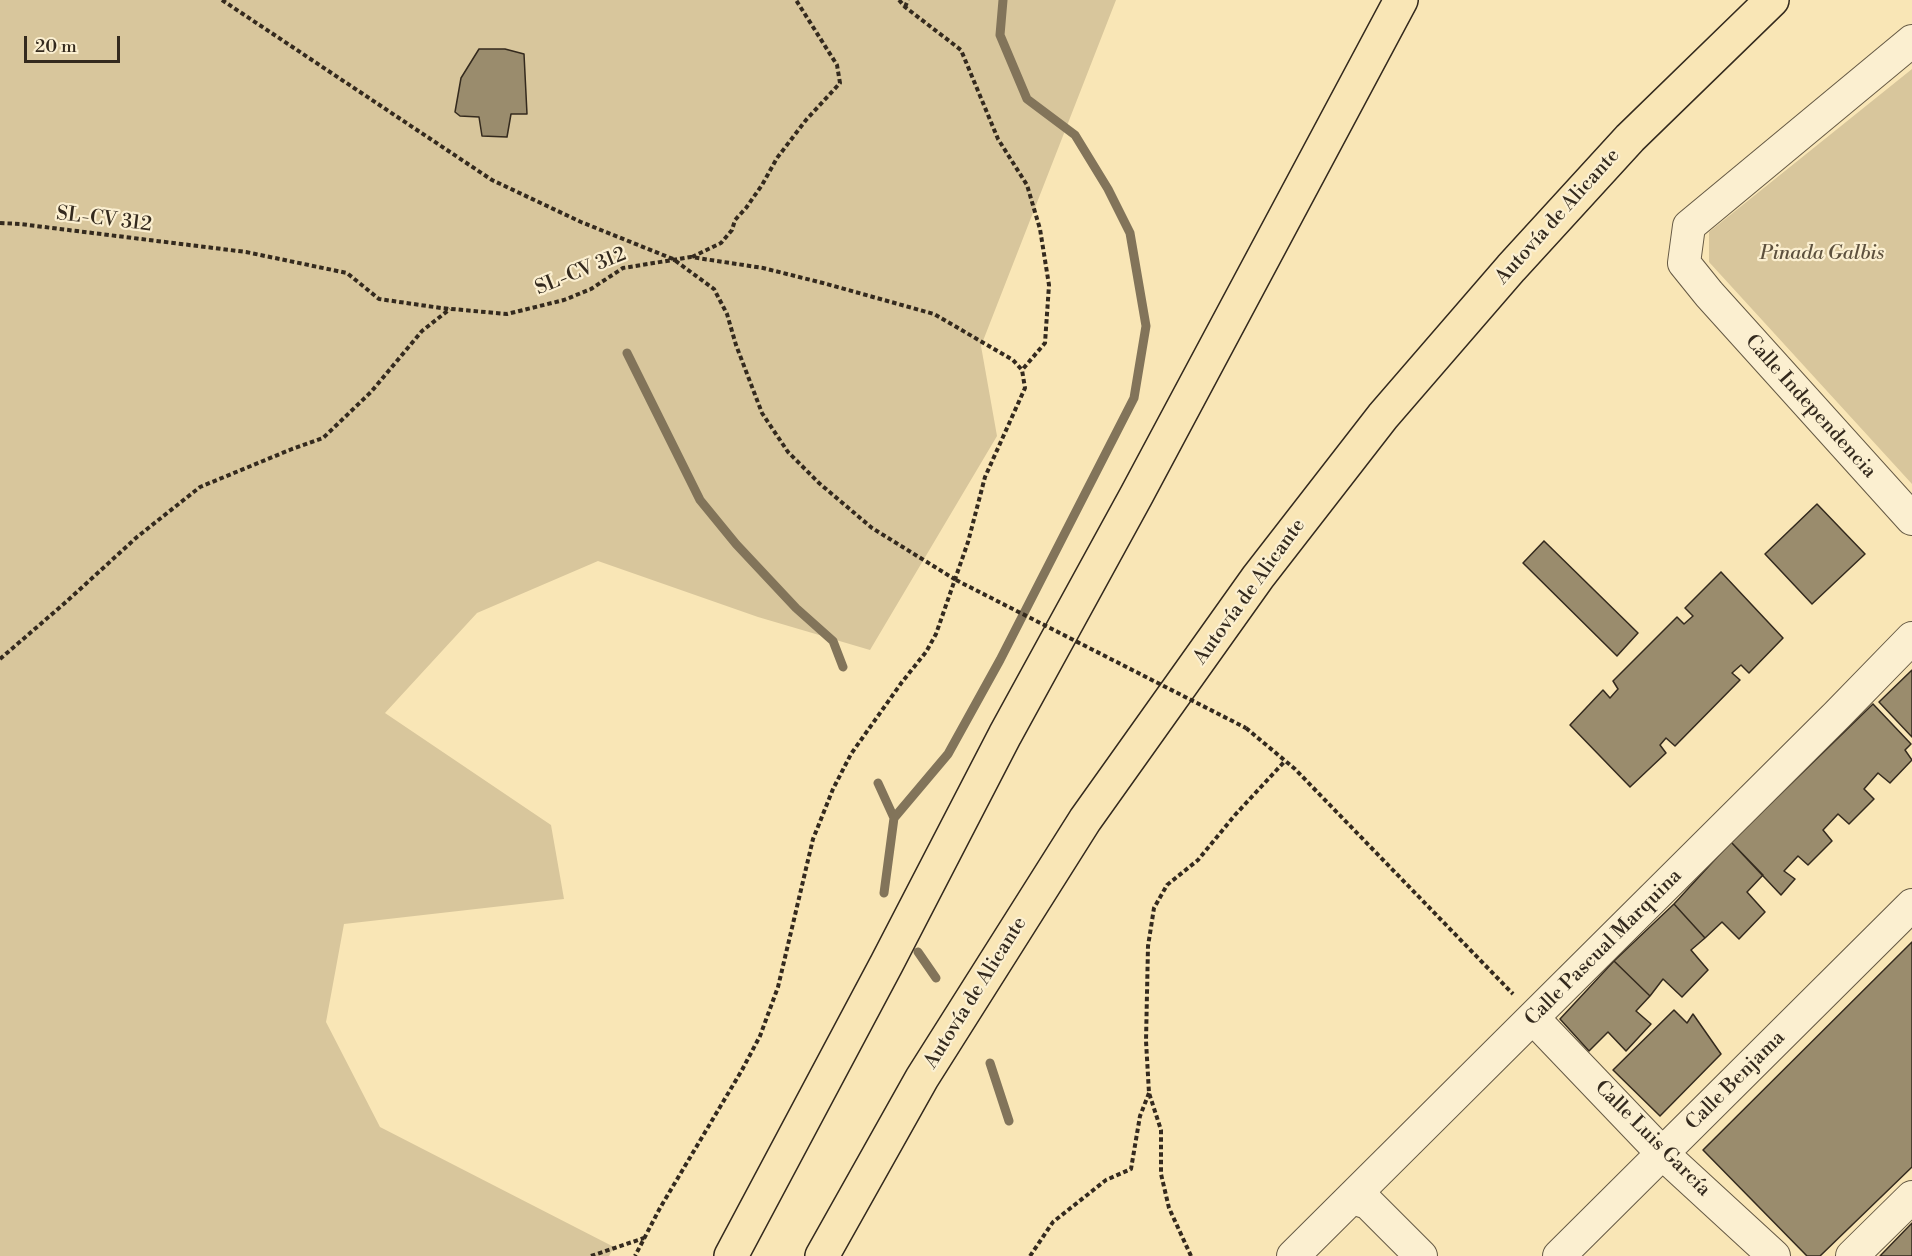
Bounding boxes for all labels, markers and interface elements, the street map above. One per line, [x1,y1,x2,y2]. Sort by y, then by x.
scale bar [27,24,123,62]
text: 20 m [35,35,77,58]
street label: Autovía de Alicante [1491,144,1625,290]
street label: SL-CV 312 [55,202,153,238]
park label: Pinada Galbis [1760,242,1884,266]
street label: SL-CV 312 [532,243,630,301]
street label: Calle Independencia [1739,330,1881,484]
street label: Autovía de Alicante [1189,514,1311,670]
street label: Calle Pascual Marquina [1521,865,1687,1031]
street label: Autovía de Alicante [920,913,1032,1073]
street label: Calle Benjama [1681,1026,1791,1136]
street label: Calle Luis García [1589,1076,1715,1202]

